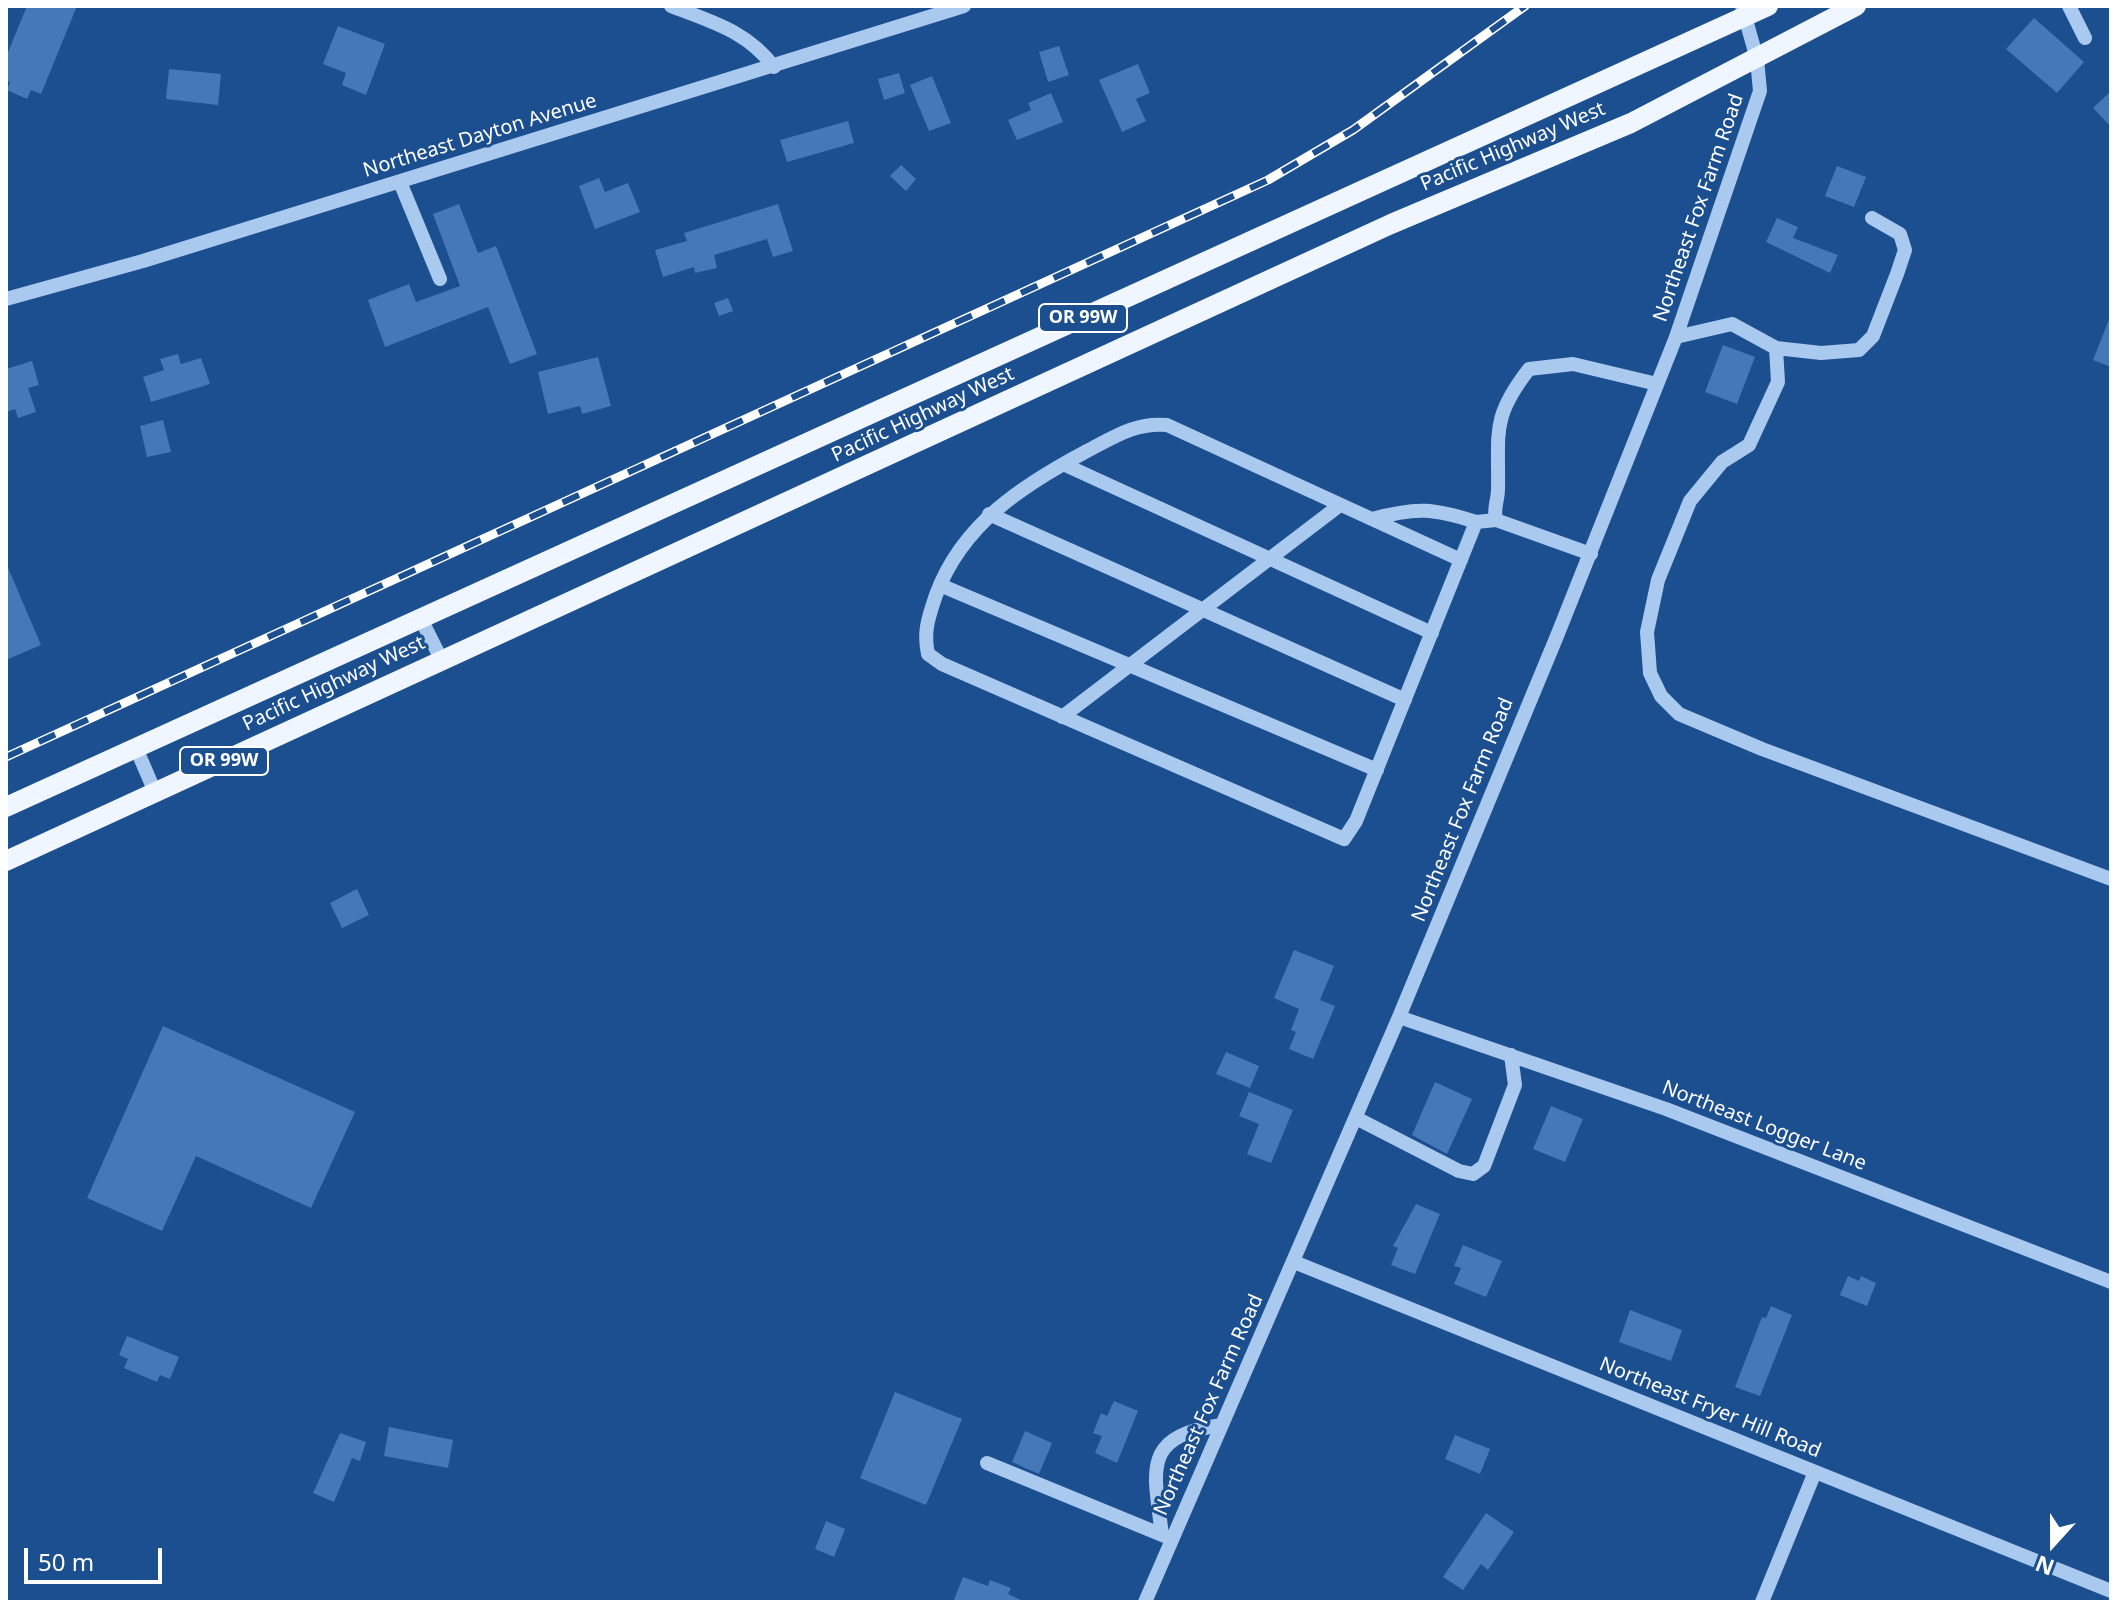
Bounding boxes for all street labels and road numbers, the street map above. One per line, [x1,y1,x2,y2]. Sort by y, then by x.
street label: Northeast Dayton Avenue [360,89,600,183]
street label: Northeast Fox Farm Road [1649,91,1749,325]
street label: Pacific Highway West [1417,97,1609,197]
road number: OR 99W [1039,304,1127,332]
street label: Pacific Highway West [828,362,1018,468]
street label: Pacific Highway West [239,631,429,737]
street label: Northeast Fox Farm Road [1407,695,1519,925]
road number: OR 99W [180,747,268,775]
street label: Northeast Logger Lane [1658,1076,1870,1176]
street label: Northeast Fox Farm Road [1149,1291,1269,1519]
street label: Northeast Fryer Hill Road [1596,1353,1824,1463]

